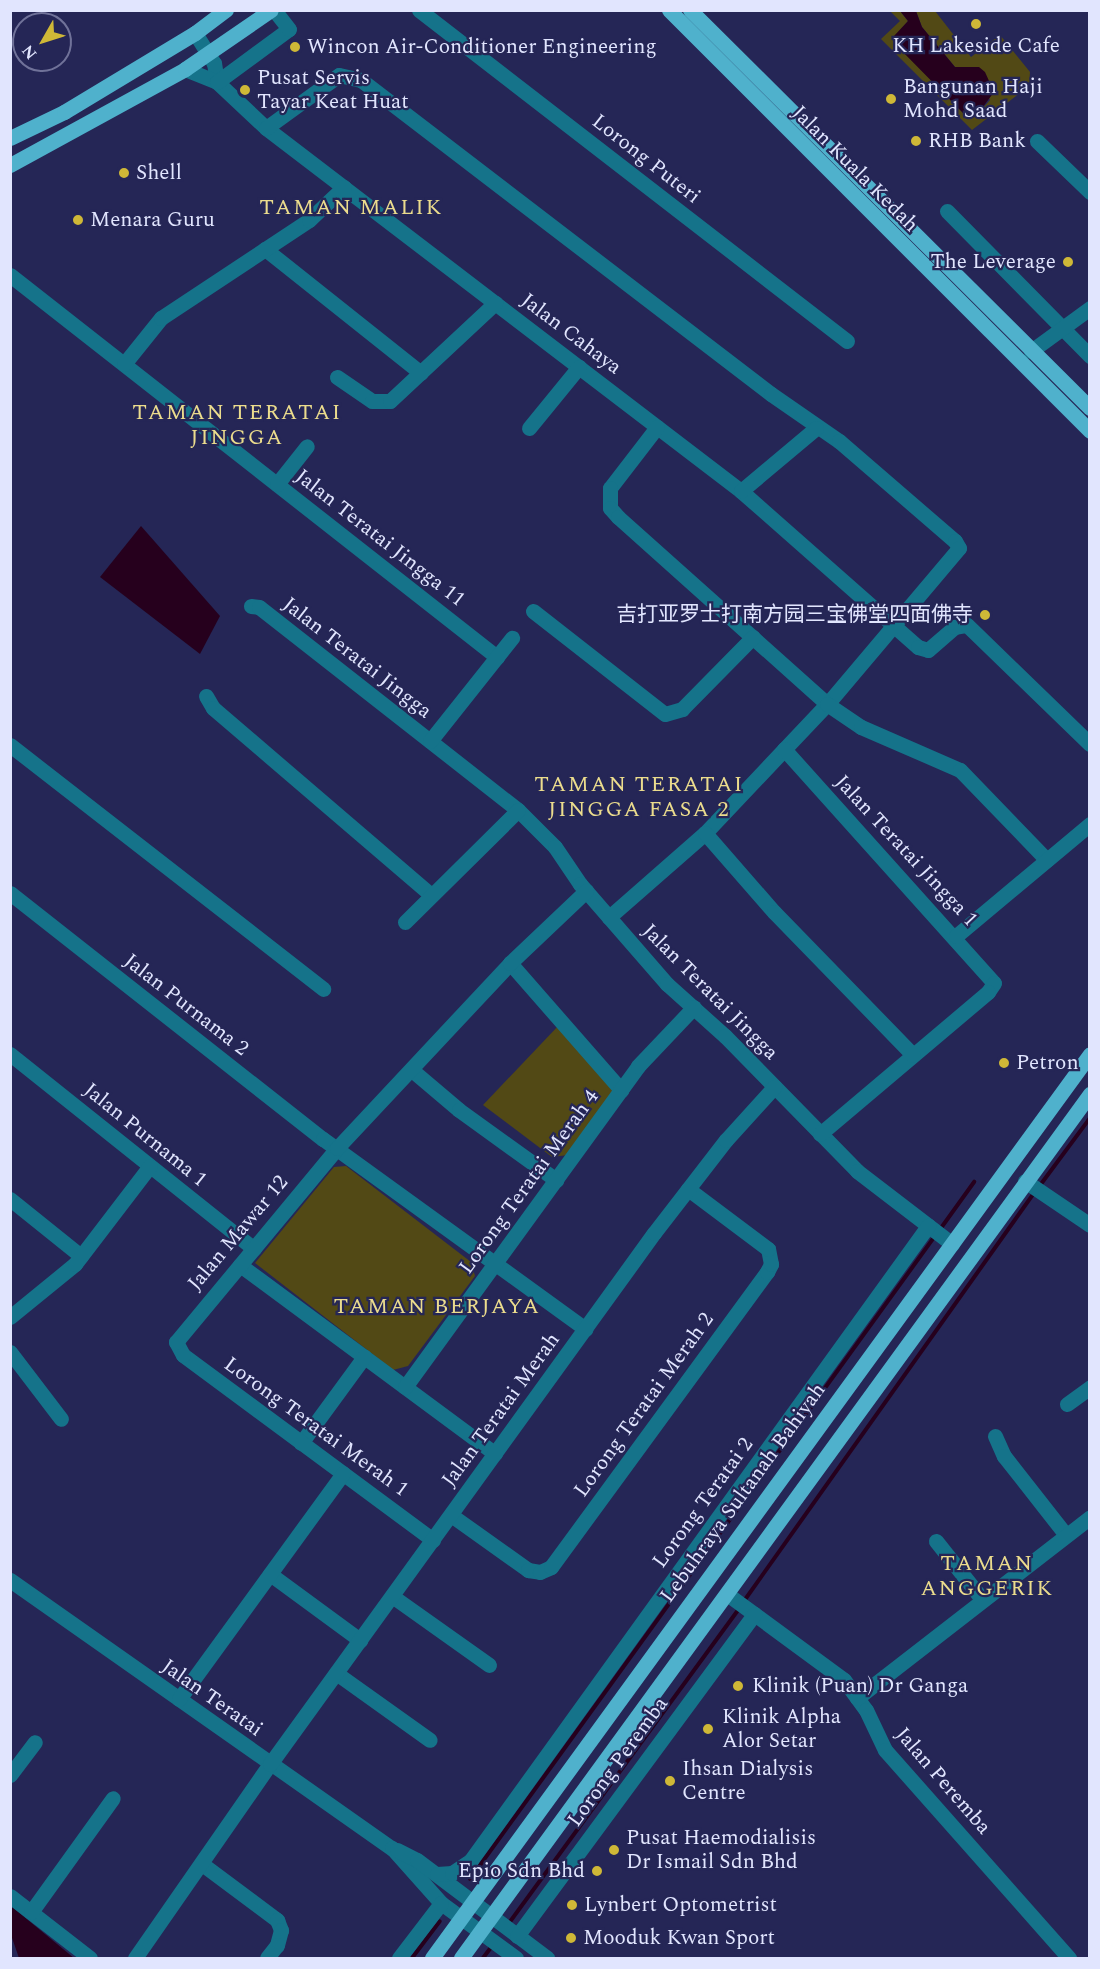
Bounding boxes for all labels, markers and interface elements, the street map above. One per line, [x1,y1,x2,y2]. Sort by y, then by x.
north arrow [12,12,72,72]
marker: KH Lakeside Cafe [969,17,983,31]
place label: KH Lakeside Cafe [892,33,1060,59]
place label: Wincon Air-Conditioner Engineering [307,34,657,60]
text: N [16,39,43,65]
marker: Wincon Air-Conditioner Engineering [288,40,302,54]
place label: Pusat Servis Tayar Keat Huat [257,65,409,115]
place label: Bangunan Haji Mohd Saad [903,74,1043,124]
marker: Pusat Servis Tayar Keat Huat [238,83,252,97]
marker: Bangunan Haji Mohd Saad [884,92,898,106]
street label: Jalan Kuala Kedah [786,100,924,238]
street label: Lorong Puteri [587,109,705,209]
place label: RHB Bank [928,128,1026,154]
marker: RHB Bank [909,134,923,148]
place label: Shell [136,160,182,186]
marker: Shell [117,166,131,180]
district label: TAMAN MALIK [259,195,443,221]
place label: Menara Guru [90,207,215,233]
marker: Menara Guru [71,213,85,227]
place label: The Leverage [930,249,1056,275]
marker: The Leverage [1061,255,1075,269]
street label: Jalan Cahaya [516,288,626,380]
district label: TAMAN TERATAI JINGGA [132,399,342,451]
street label: Jalan Teratai Jingga 11 [290,464,470,612]
street label: Jalan Teratai Jingga [277,592,437,724]
place label: 吉打亚罗士打南方园三宝佛堂四面佛寺 [616,602,973,628]
marker: 吉打亚罗士打南方园三宝佛堂四面佛寺 [978,608,992,622]
street label: Jalan Teratai Jingga 1 [829,770,983,932]
district label: TAMAN TERATAI JINGGA FASA 2 [534,771,744,822]
street label: Jalan Teratai Jingga [637,919,783,1065]
street label: Jalan Purnama 2 [119,948,253,1062]
place label: Petron [1016,1050,1079,1076]
marker: Petron [997,1056,1011,1070]
street label: Jalan Purnama 1 [78,1078,212,1192]
street label: Lorong Teratai Merah 4 [454,1085,604,1279]
street label: Jalan Mawar 12 [182,1170,294,1296]
district label: TAMAN BERJAYA [333,1294,541,1320]
street label: Lorong Teratai Merah 2 [569,1308,719,1502]
street label: Jalan Teratai Merah [437,1328,565,1492]
street label: Lorong Teratai Merah 1 [219,1352,413,1502]
street label: Lebuhraya Sultanah Bahiyah [655,1378,831,1608]
street label: Lorong Teratai 2 [647,1433,759,1573]
district label: TAMAN ANGGERIK [920,1550,1054,1602]
street label: Jalan Teratai [156,1654,268,1742]
place label: Klinik (Puan) Dr Ganga [752,1673,968,1699]
marker: Klinik (Puan) Dr Ganga [729,1677,747,1695]
street label: Lorong Peremba [562,1692,674,1832]
place label: Klinik Alpha Alor Setar [722,1704,841,1754]
marker: Klinik Alpha Alor Setar [699,1720,717,1738]
street label: Jalan Peremba [890,1722,996,1840]
place label: Ihsan Dialysis Centre [682,1756,813,1806]
marker: Ihsan Dialysis Centre [663,1774,677,1788]
place label: Pusat Haemodialisis Dr Ismail Sdn Bhd [626,1825,816,1875]
marker: Pusat Haemodialisis Dr Ismail Sdn Bhd [607,1843,621,1857]
place label: Epio Sdn Bhd [458,1858,585,1884]
marker: Epio Sdn Bhd [590,1864,604,1878]
place label: Lynbert Optometrist [584,1892,777,1918]
marker: Lynbert Optometrist [565,1898,579,1912]
place label: Mooduk Kwan Sport [583,1925,775,1951]
marker: Mooduk Kwan Sport [564,1931,578,1945]

